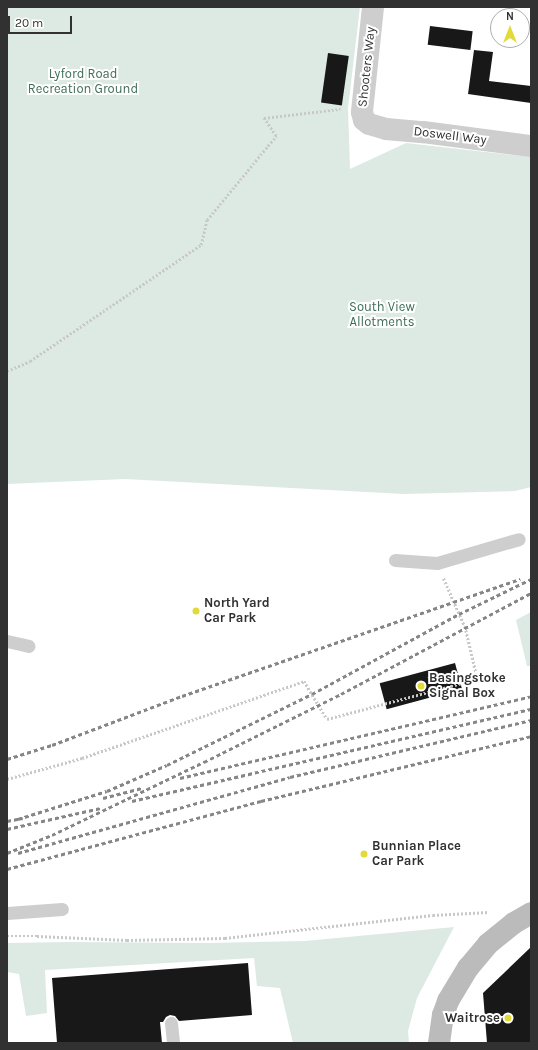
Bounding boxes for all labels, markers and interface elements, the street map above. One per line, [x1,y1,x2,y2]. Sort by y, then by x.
scale bar [10,8,74,34]
north arrow [490,8,530,48]
text: N [506,10,514,23]
text: 20 m [15,16,43,30]
street label: Shooters Way [355,26,379,108]
park label: Lyford Road Recreation Ground [28,67,138,98]
street label: Doswell Way [413,124,487,148]
park label: South View Allotments [349,300,415,331]
place label: North Yard Car Park [204,596,270,627]
marker: North Yard Car Park [191,606,201,616]
place label: Basingstoke Signal Box [429,671,506,702]
marker: Basingstoke Signal Box [416,681,426,691]
place label: Bunnian Place Car Park [372,839,461,870]
marker: Bunnian Place Car Park [359,849,369,859]
place label: Waitrose [445,1010,500,1026]
marker: Waitrose [503,1013,513,1023]

